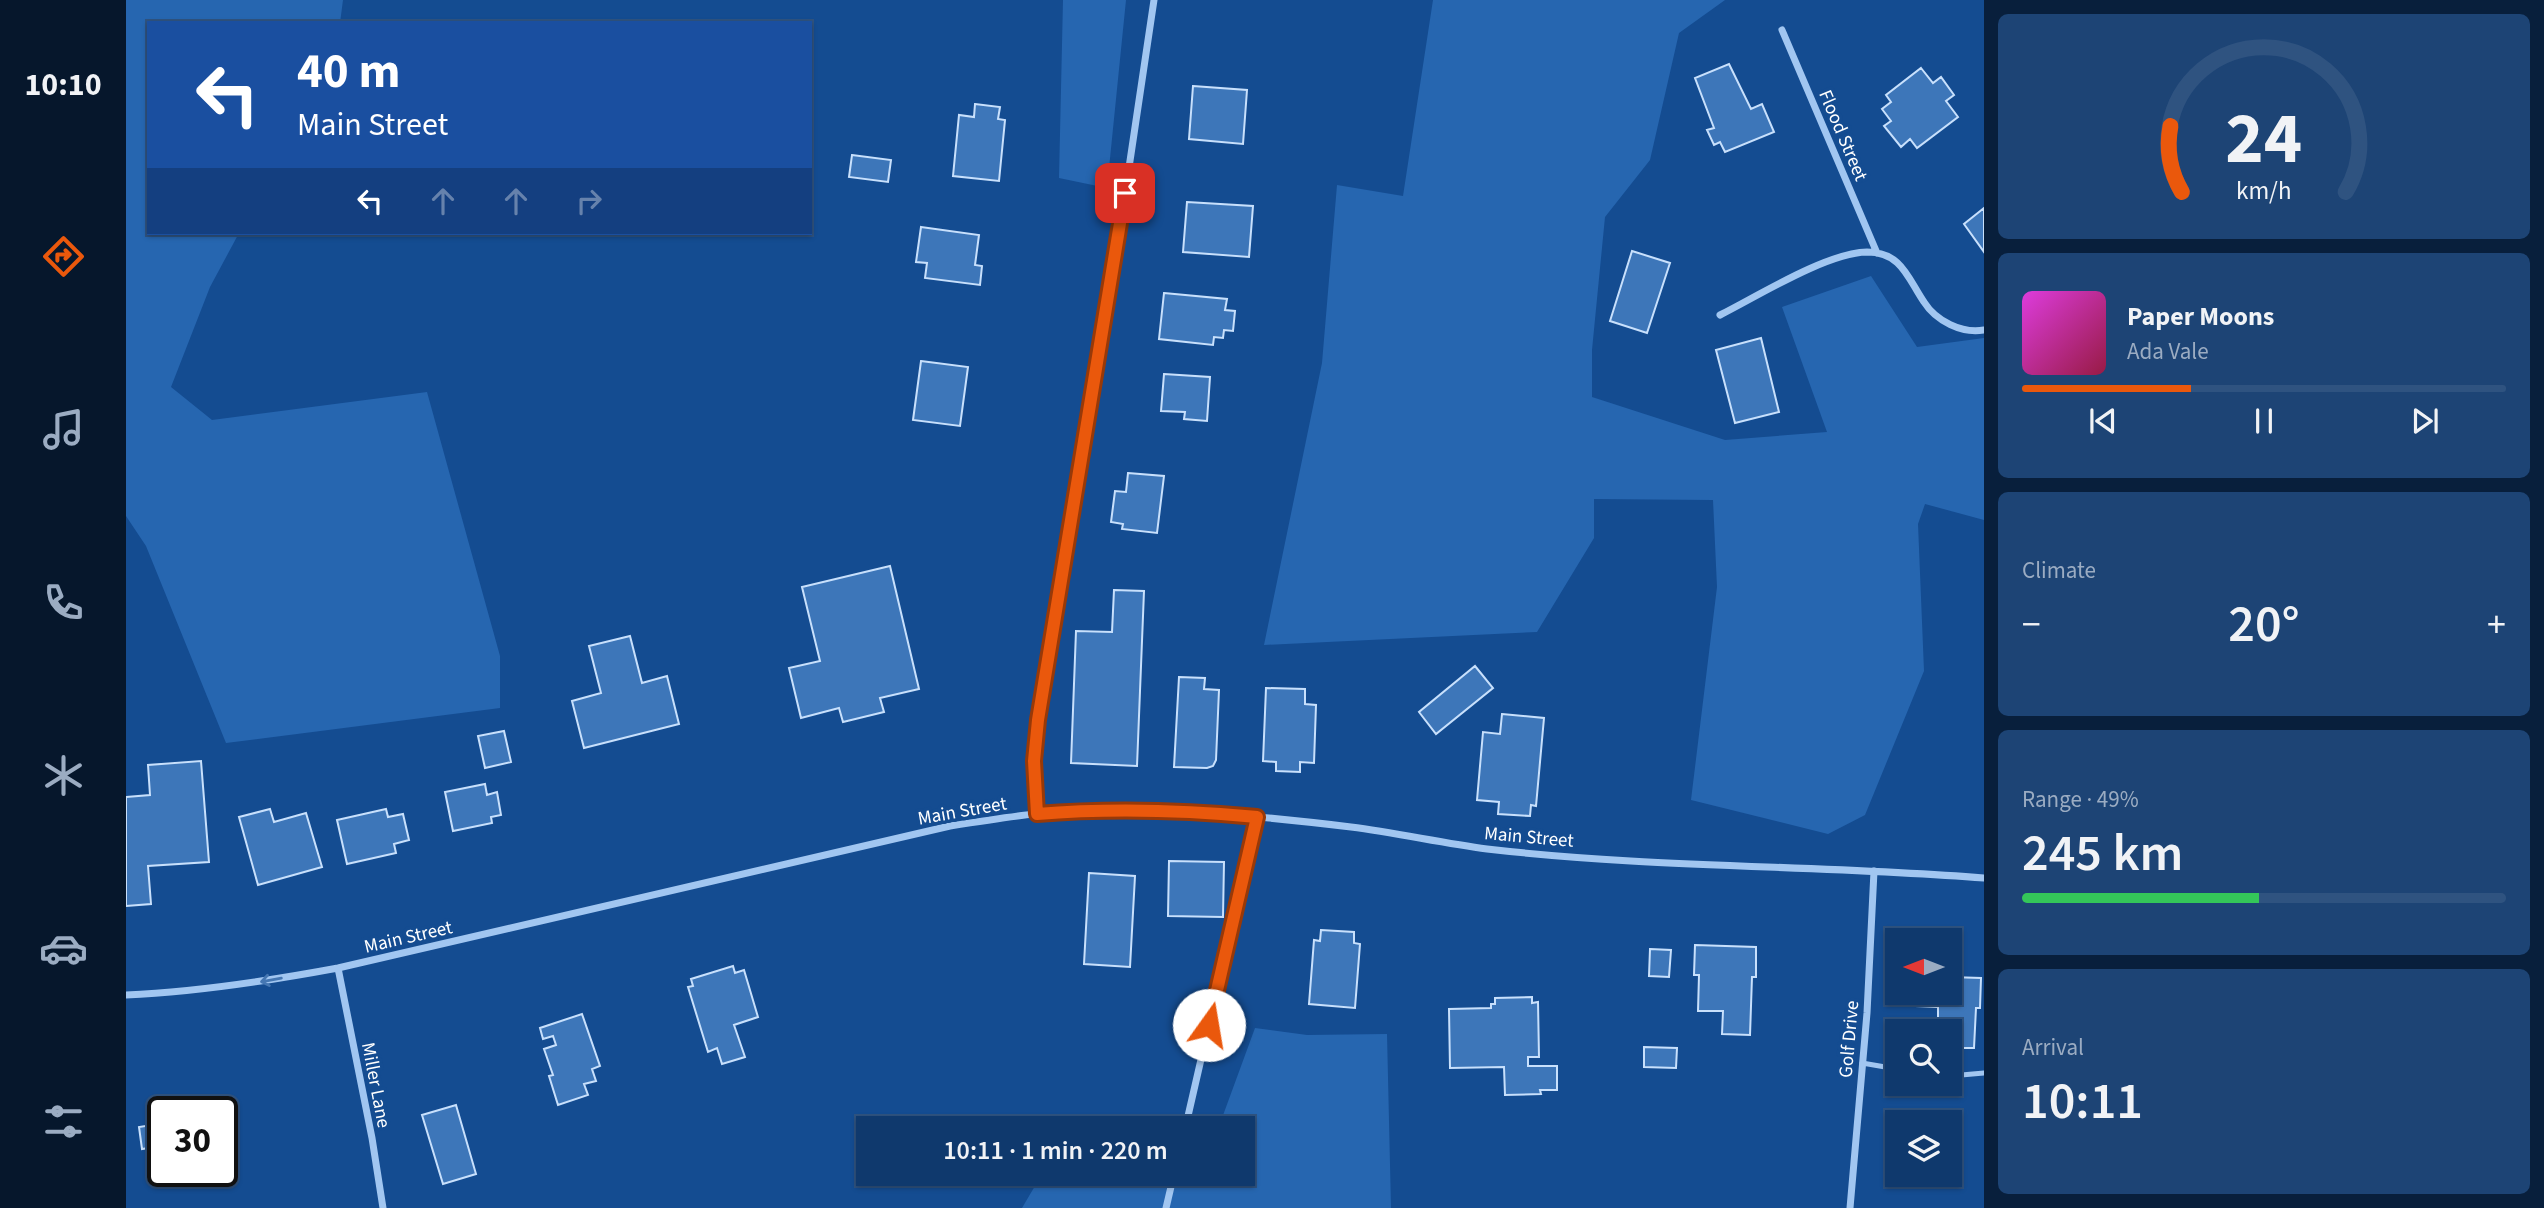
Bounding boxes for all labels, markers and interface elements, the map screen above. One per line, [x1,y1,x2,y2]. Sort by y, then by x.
text: 40 m [297,37,401,107]
icon: left [182,49,273,140]
text: 10:10 [24,62,102,108]
street label: Flood Street [1811,86,1874,186]
text: 24 [2226,88,2302,192]
text: Main Street [297,102,448,148]
pin [1095,163,1155,223]
text: km/h [2236,173,2292,209]
icon: arrive [1106,174,1144,212]
icon: left [351,182,389,220]
icon: ahead [424,182,462,220]
icon: ahead [497,182,535,220]
icon: right [570,182,608,220]
icon: directions [39,232,88,281]
text: Paper Moons [2127,298,2274,335]
text: Ada Vale [2127,335,2209,368]
icon: previous [2084,402,2122,440]
icon: pause [2245,402,2283,440]
icon: next [2406,402,2444,440]
icon: music [39,405,88,454]
text: Climate [2022,554,2096,587]
icon: phone [39,578,88,627]
text: 20° [2228,588,2300,662]
text: − [2022,598,2041,652]
text: + [2487,598,2506,652]
icon: climate [39,751,88,800]
text: Range · 49% [2022,783,2139,816]
street label: Main Street [916,790,1009,833]
text: 245 km [2022,817,2183,891]
street label: Main Street [1483,820,1575,855]
street label: Main Street [362,914,456,961]
icon: car [39,924,88,973]
north arrow [1885,928,1962,1004]
map controls [1885,928,1962,1187]
one-way arrow [260,974,282,987]
position arrow [1172,988,1246,1062]
street label: Golf Drive [1833,999,1866,1079]
button: search [1885,1019,1962,1096]
text: Arrival [2022,1031,2084,1064]
street label: Miller Lane [354,1040,397,1130]
text: 10:11 [2022,1065,2143,1139]
speed limit sign: 30 [147,1096,238,1187]
icon: filters [39,1097,88,1146]
button: layers [1885,1110,1962,1187]
text: 10:11 · 1 min · 220 m [943,1132,1168,1169]

